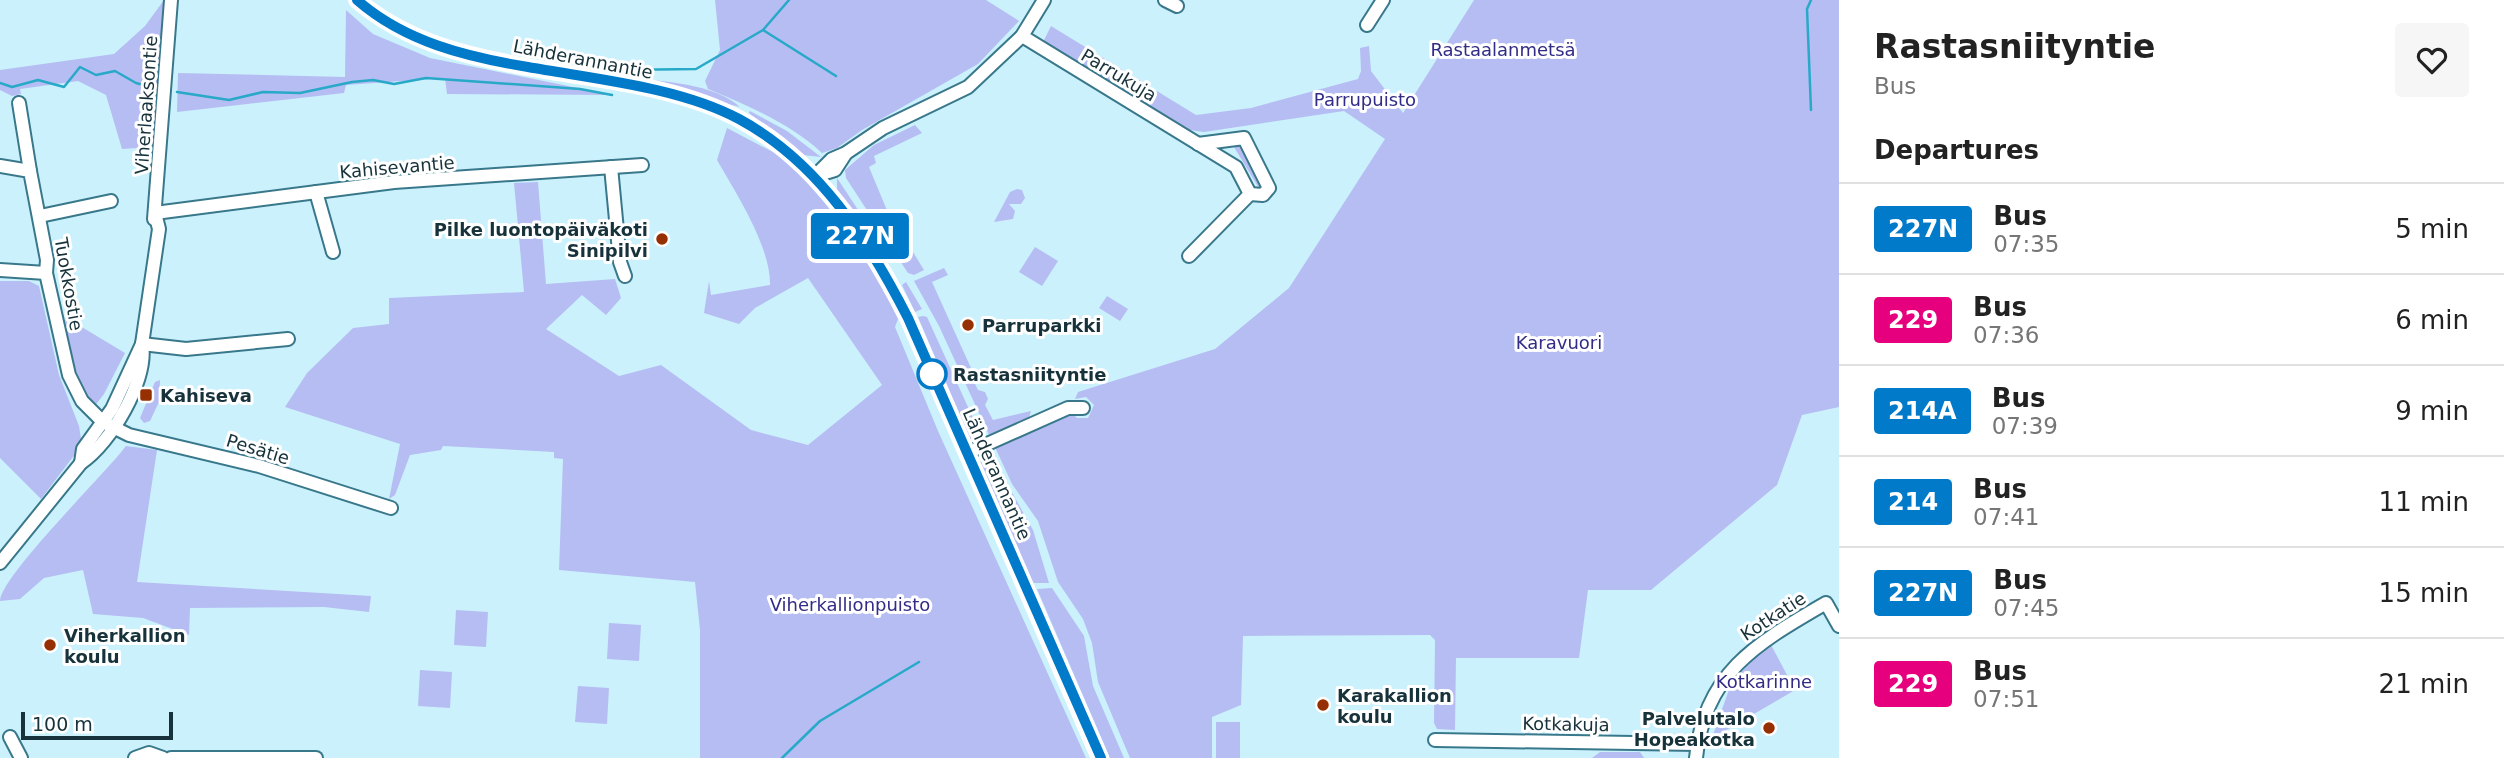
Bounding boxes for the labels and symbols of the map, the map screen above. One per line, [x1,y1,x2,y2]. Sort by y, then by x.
street label: Viherlaaksontie [131,35,161,175]
street label: Lähderannantie [511,35,655,83]
park label: Rastaalanmetsä [1430,39,1576,60]
street label: Parrukuja [1077,44,1161,106]
park label: Parrupuisto [1314,89,1416,110]
street label: Kahisevantie [339,152,455,182]
line badge: 227N [811,213,909,259]
place label: Pilke luontopäiväkoti Sinipilvi [434,219,648,261]
marker: Pilke luontopäiväkoti Sinipilvi [654,231,670,247]
street label: Tuokkostie [50,235,88,332]
place label: Parruparkki [982,315,1101,336]
marker: Parruparkki [960,317,976,333]
park label: Karavuori [1516,332,1602,353]
marker: Rastasniityntie [917,359,947,389]
place label: Rastasniityntie [953,364,1106,385]
place label: Kahiseva [160,385,252,406]
marker: Kahiseva [138,387,154,403]
street label: Lähderannantie [959,405,1035,543]
street label: Pesätie [224,429,292,469]
street label: Kotkatie [1737,587,1809,645]
park label: Viherkallionpuisto [770,594,930,615]
place label: Viherkallion koulu [64,625,186,667]
marker: Viherkallion koulu [42,637,58,653]
park label: Kotkarinne [1716,671,1812,692]
place label: Karakallion koulu [1337,685,1452,727]
marker: Karakallion koulu [1315,697,1331,713]
place label: Palvelutalo Hopeakotka [1634,708,1755,750]
scale bar [21,709,173,741]
street label: Kotkakuja [1522,713,1610,735]
marker: Palvelutalo Hopeakotka [1761,720,1777,736]

